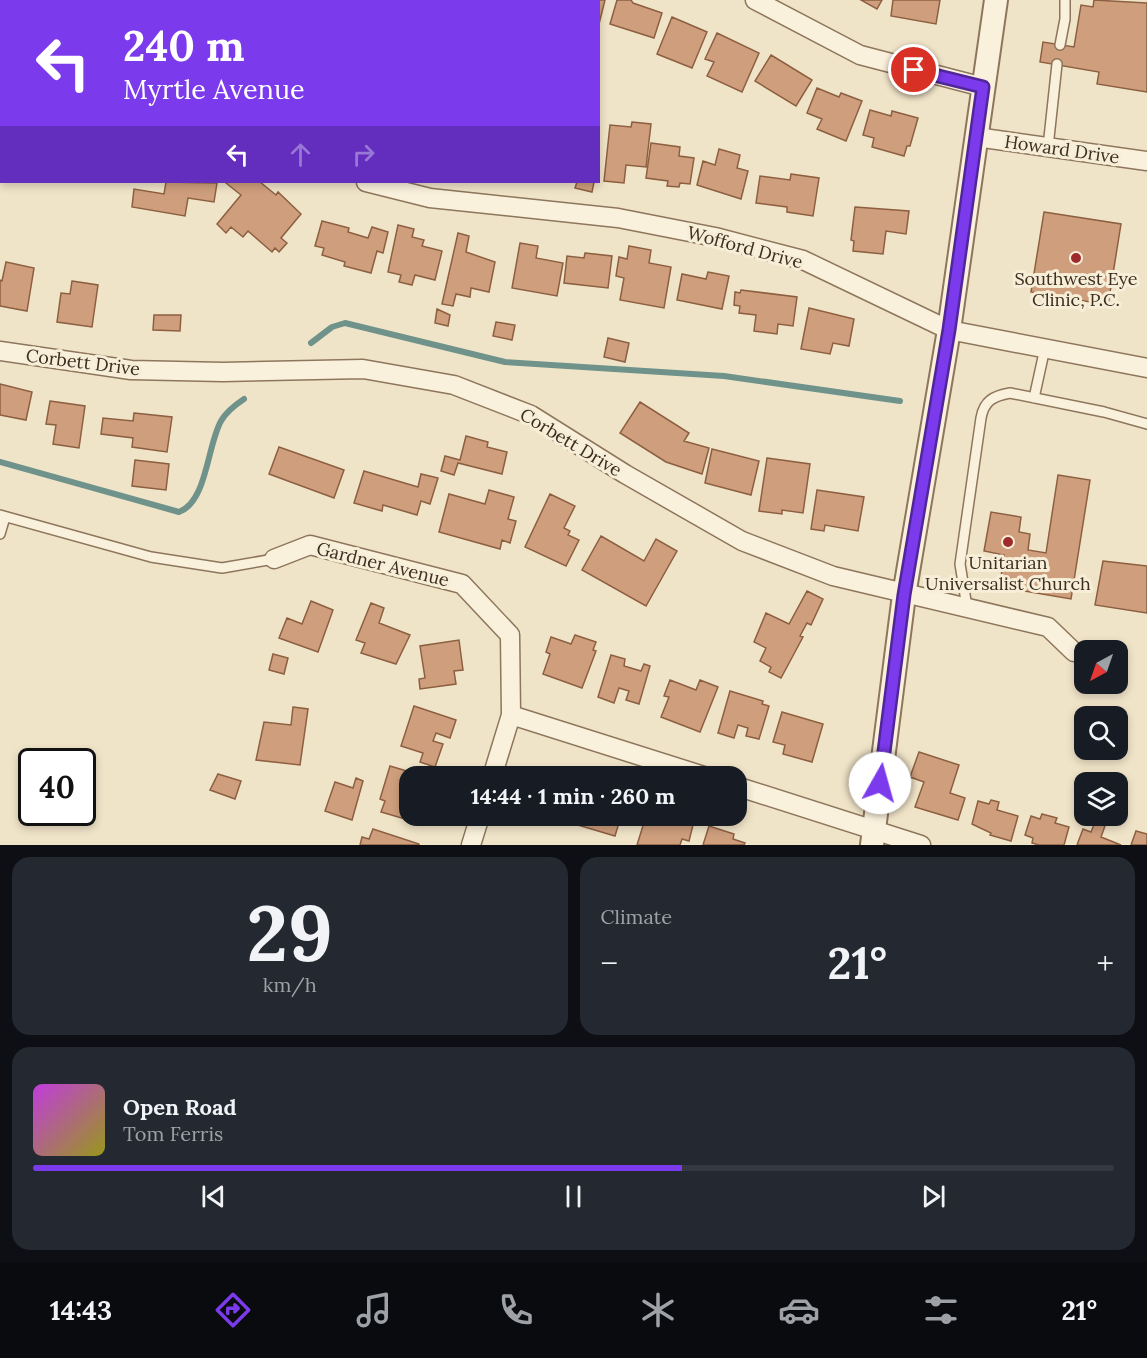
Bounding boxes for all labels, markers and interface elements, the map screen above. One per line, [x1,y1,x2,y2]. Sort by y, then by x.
text: 240 m [123,19,245,73]
icon: left [24,24,102,102]
pin [888,44,939,95]
icon: arrive [897,53,930,86]
text: Myrtle Avenue [123,72,305,106]
street label: Howard Drive [1003,130,1121,168]
icon: left [221,138,254,171]
icon: ahead [284,138,317,171]
icon: right [347,138,380,171]
street label: Wofford Drive [685,221,805,274]
marker: Southwest Eye Clinic, P.C. [1069,251,1083,265]
place label: Southwest Eye Clinic, P.C. [1014,267,1138,311]
street label: Corbett Drive [25,344,142,380]
street label: Corbett Drive [516,403,626,482]
marker: Unitarian Universalist Church [1001,535,1015,549]
street label: Gardner Avenue [314,536,452,592]
place label: Unitarian Universalist Church [925,551,1091,595]
north arrow [1074,640,1128,694]
map controls [1074,640,1128,826]
button: search [1074,706,1128,760]
speed limit sign: 40 [18,748,96,826]
position arrow [848,751,912,815]
button: layers [1074,772,1128,826]
text: 14:44 · 1 min · 260 m [471,782,675,810]
text: 29 [246,883,333,982]
text: Climate [601,904,672,929]
text: 21° [828,934,887,991]
text: − [601,942,618,984]
text: + [1096,942,1114,984]
text: km/h [263,972,317,997]
text: Open Road [123,1093,237,1121]
text: Tom Ferris [123,1121,223,1146]
icon: previous [197,1180,230,1213]
icon: pause [557,1180,590,1213]
icon: next [917,1180,950,1213]
icon: directions [212,1289,254,1331]
icon: music [353,1289,395,1331]
icon: phone [495,1289,537,1331]
icon: climate [637,1289,679,1331]
icon: car [778,1289,820,1331]
icon: filters [920,1289,962,1331]
text: 14:43 [50,1293,112,1327]
text: 21° [1061,1293,1097,1327]

